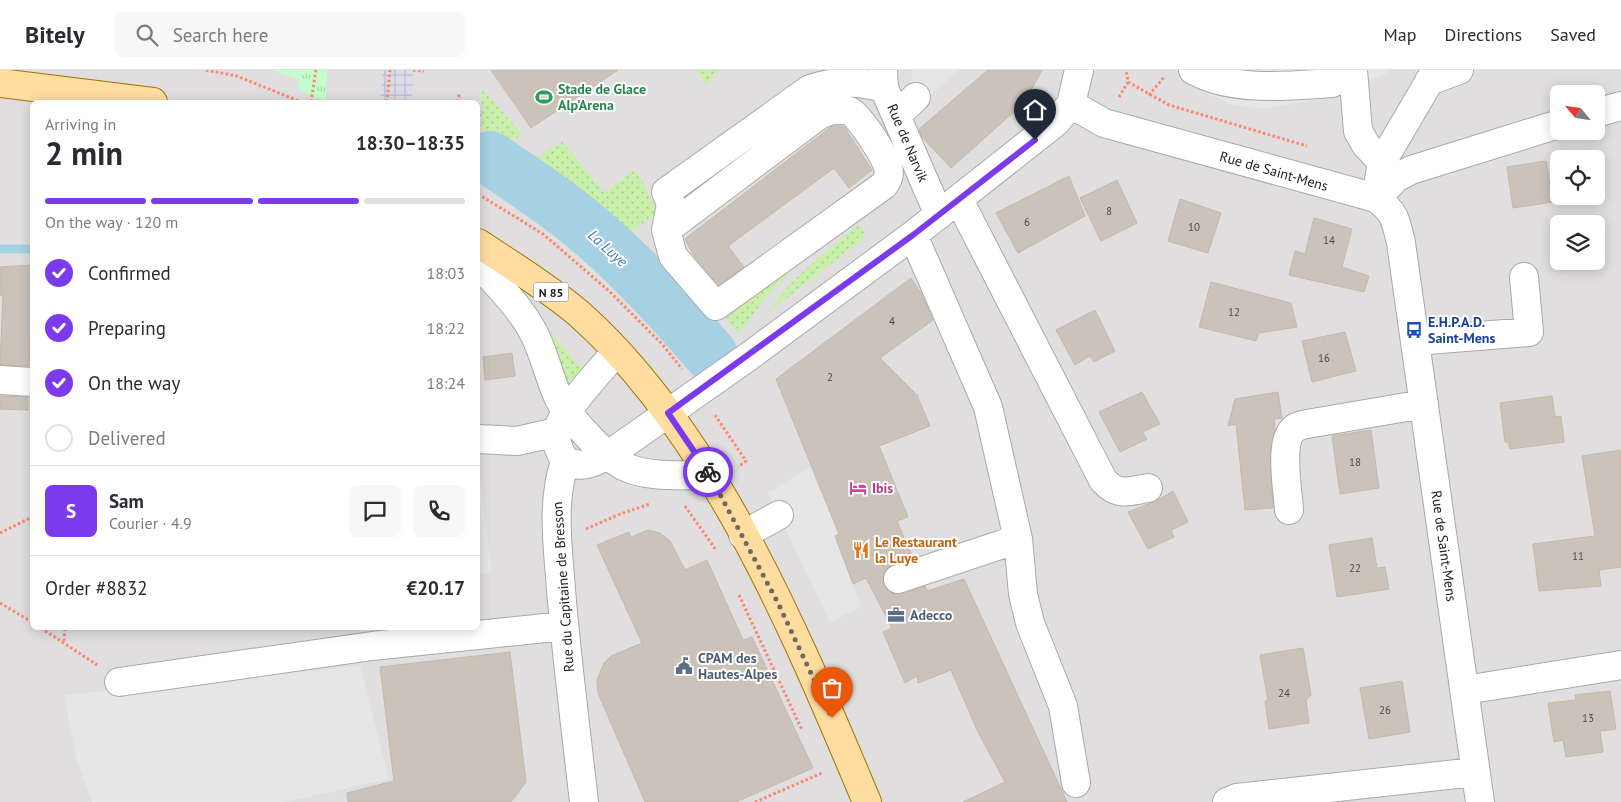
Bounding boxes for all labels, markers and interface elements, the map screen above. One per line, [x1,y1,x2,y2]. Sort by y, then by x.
search box [115,12,465,57]
text: Bitely [25,19,85,50]
icon: search [133,21,161,49]
text: Search here [173,23,268,47]
text: Map [1384,23,1416,46]
text: Directions [1444,23,1522,46]
text: Saved [1550,23,1596,46]
place label: Stade de Glace Alp'Arena [558,80,646,114]
north arrow [1550,85,1605,140]
map controls [1550,85,1605,270]
sports icon: Stade de Glace Alp'Arena [534,87,554,107]
pin [1014,89,1056,140]
icon: home [1021,96,1049,124]
street label: Rue de Narvik [883,101,933,185]
text: Arriving in [45,114,116,134]
text: 18:30–18:35 [356,131,465,155]
text: 2 min [45,132,123,174]
street label: Rue de Saint-Mens [1218,147,1330,195]
button: locate [1550,150,1605,205]
house number: 8 [1106,204,1112,218]
text: On the way · 120 m [45,212,178,232]
house number: 6 [1024,215,1030,229]
button: layers [1550,215,1605,270]
house number: 10 [1188,220,1200,234]
water label: La Luye [584,225,632,271]
house number: 14 [1323,233,1335,247]
icon: check [45,259,73,287]
text: Confirmed [88,261,171,285]
text: 18:03 [427,263,465,283]
road number: N 85 [534,282,568,302]
house number: 12 [1228,305,1240,319]
place label: E.H.P.A.D. Saint-Mens [1428,313,1495,347]
icon: check [45,314,73,342]
house number: 4 [889,314,895,328]
text: Preparing [88,316,166,340]
text: 18:22 [427,318,465,338]
bus stop icon: E.H.P.A.D. Saint-Mens [1404,320,1424,340]
house number: 16 [1318,351,1330,365]
icon: check [45,369,73,397]
house number: 2 [827,370,833,384]
text: On the way [88,371,180,395]
text: 18:24 [427,373,465,393]
text: Delivered [88,426,166,450]
courier [683,447,733,497]
house number: 18 [1349,455,1361,469]
icon: bike [694,458,722,486]
hotel icon: Ibis [848,478,868,498]
place label: Ibis [872,479,893,497]
button: chat [349,485,401,537]
button: phone [413,485,465,537]
text: Sam [109,489,144,513]
street label: Rue de Saint-Mens [1427,489,1461,603]
text: S [66,499,76,523]
street label: Rue du Capitaine de Bresson [548,501,578,673]
text: Courier · 4.9 [109,513,192,533]
place label: Le Restaurant la Luye [875,533,957,567]
restaurant icon: Le Restaurant la Luye [851,540,871,560]
house number: 11 [1572,549,1584,563]
house number: 22 [1349,561,1361,575]
text: Order #8832 [45,576,148,600]
text: €20.17 [406,576,465,600]
office icon: Adecco [886,605,906,625]
place label: Adecco [910,606,953,624]
place label: CPAM des Hautes-Alpes [698,649,777,683]
public building icon: CPAM des Hautes-Alpes [674,656,694,676]
pin [811,667,853,718]
icon: bag [818,674,846,702]
house number: 24 [1278,686,1290,700]
house number: 26 [1379,703,1391,717]
house number: 13 [1582,711,1594,725]

